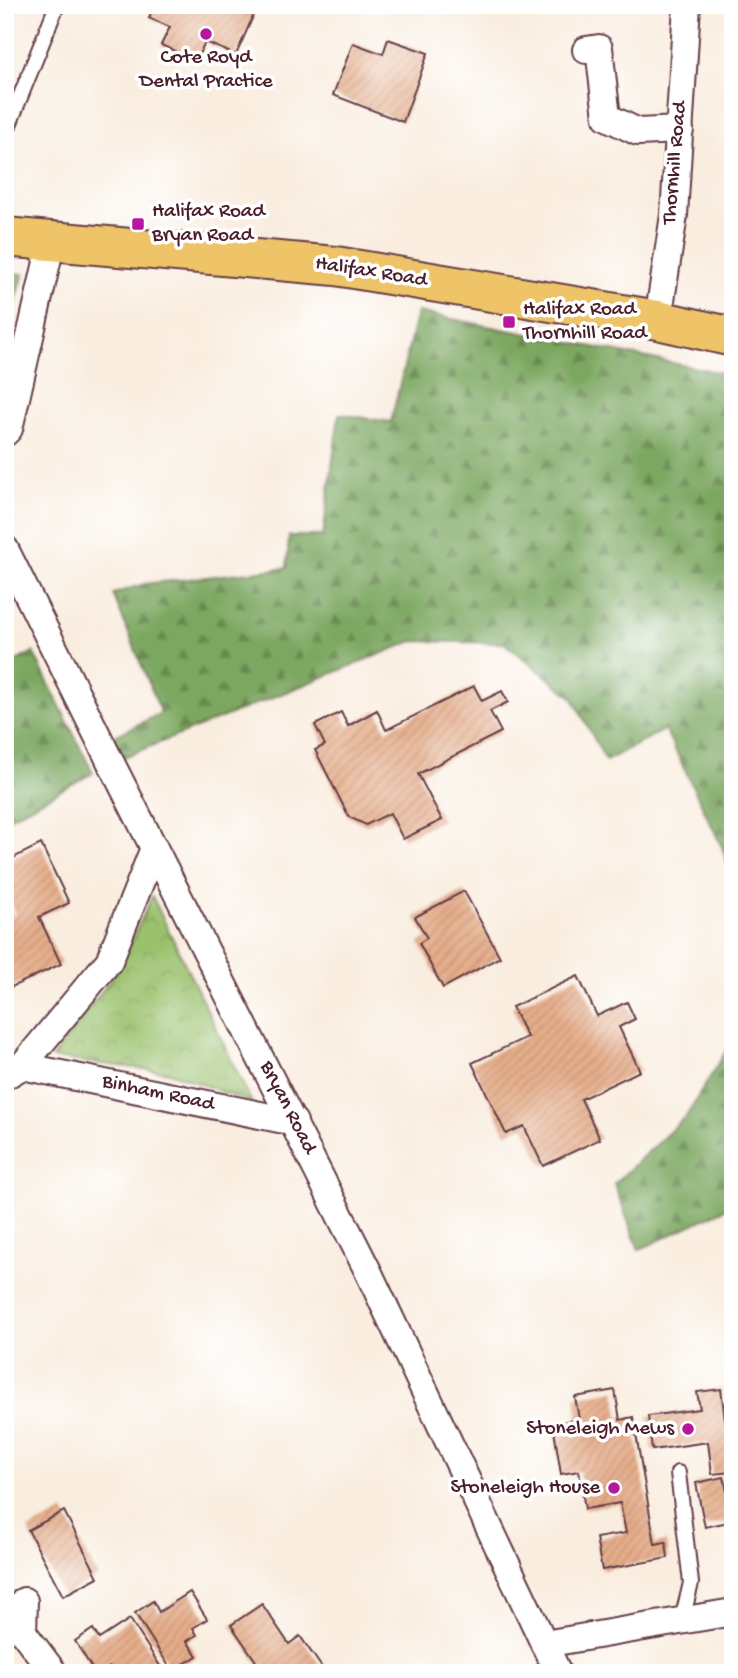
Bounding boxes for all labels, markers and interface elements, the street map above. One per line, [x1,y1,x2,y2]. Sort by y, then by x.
marker: Cote Royd Dental Practice [198,26,214,42]
place label: Cote Royd Dental Practice [137,46,274,95]
street label: Thornhill Road [658,99,694,227]
place label: Halifax Road Bryan Road [151,200,266,249]
marker: Halifax Road Bryan Road [130,216,146,232]
street label: Halifax Road [313,252,430,294]
place label: Halifax Road Thornhill Road [522,298,648,347]
marker: Halifax Road Thornhill Road [501,314,517,330]
street label: Bryan Road [252,1056,322,1160]
street label: Binham Road [99,1070,218,1118]
place label: Stoneleigh Mews [526,1417,675,1442]
marker: Stoneleigh Mews [680,1421,696,1437]
place label: Stoneleigh House [450,1476,601,1501]
marker: Stoneleigh House [606,1480,622,1496]

